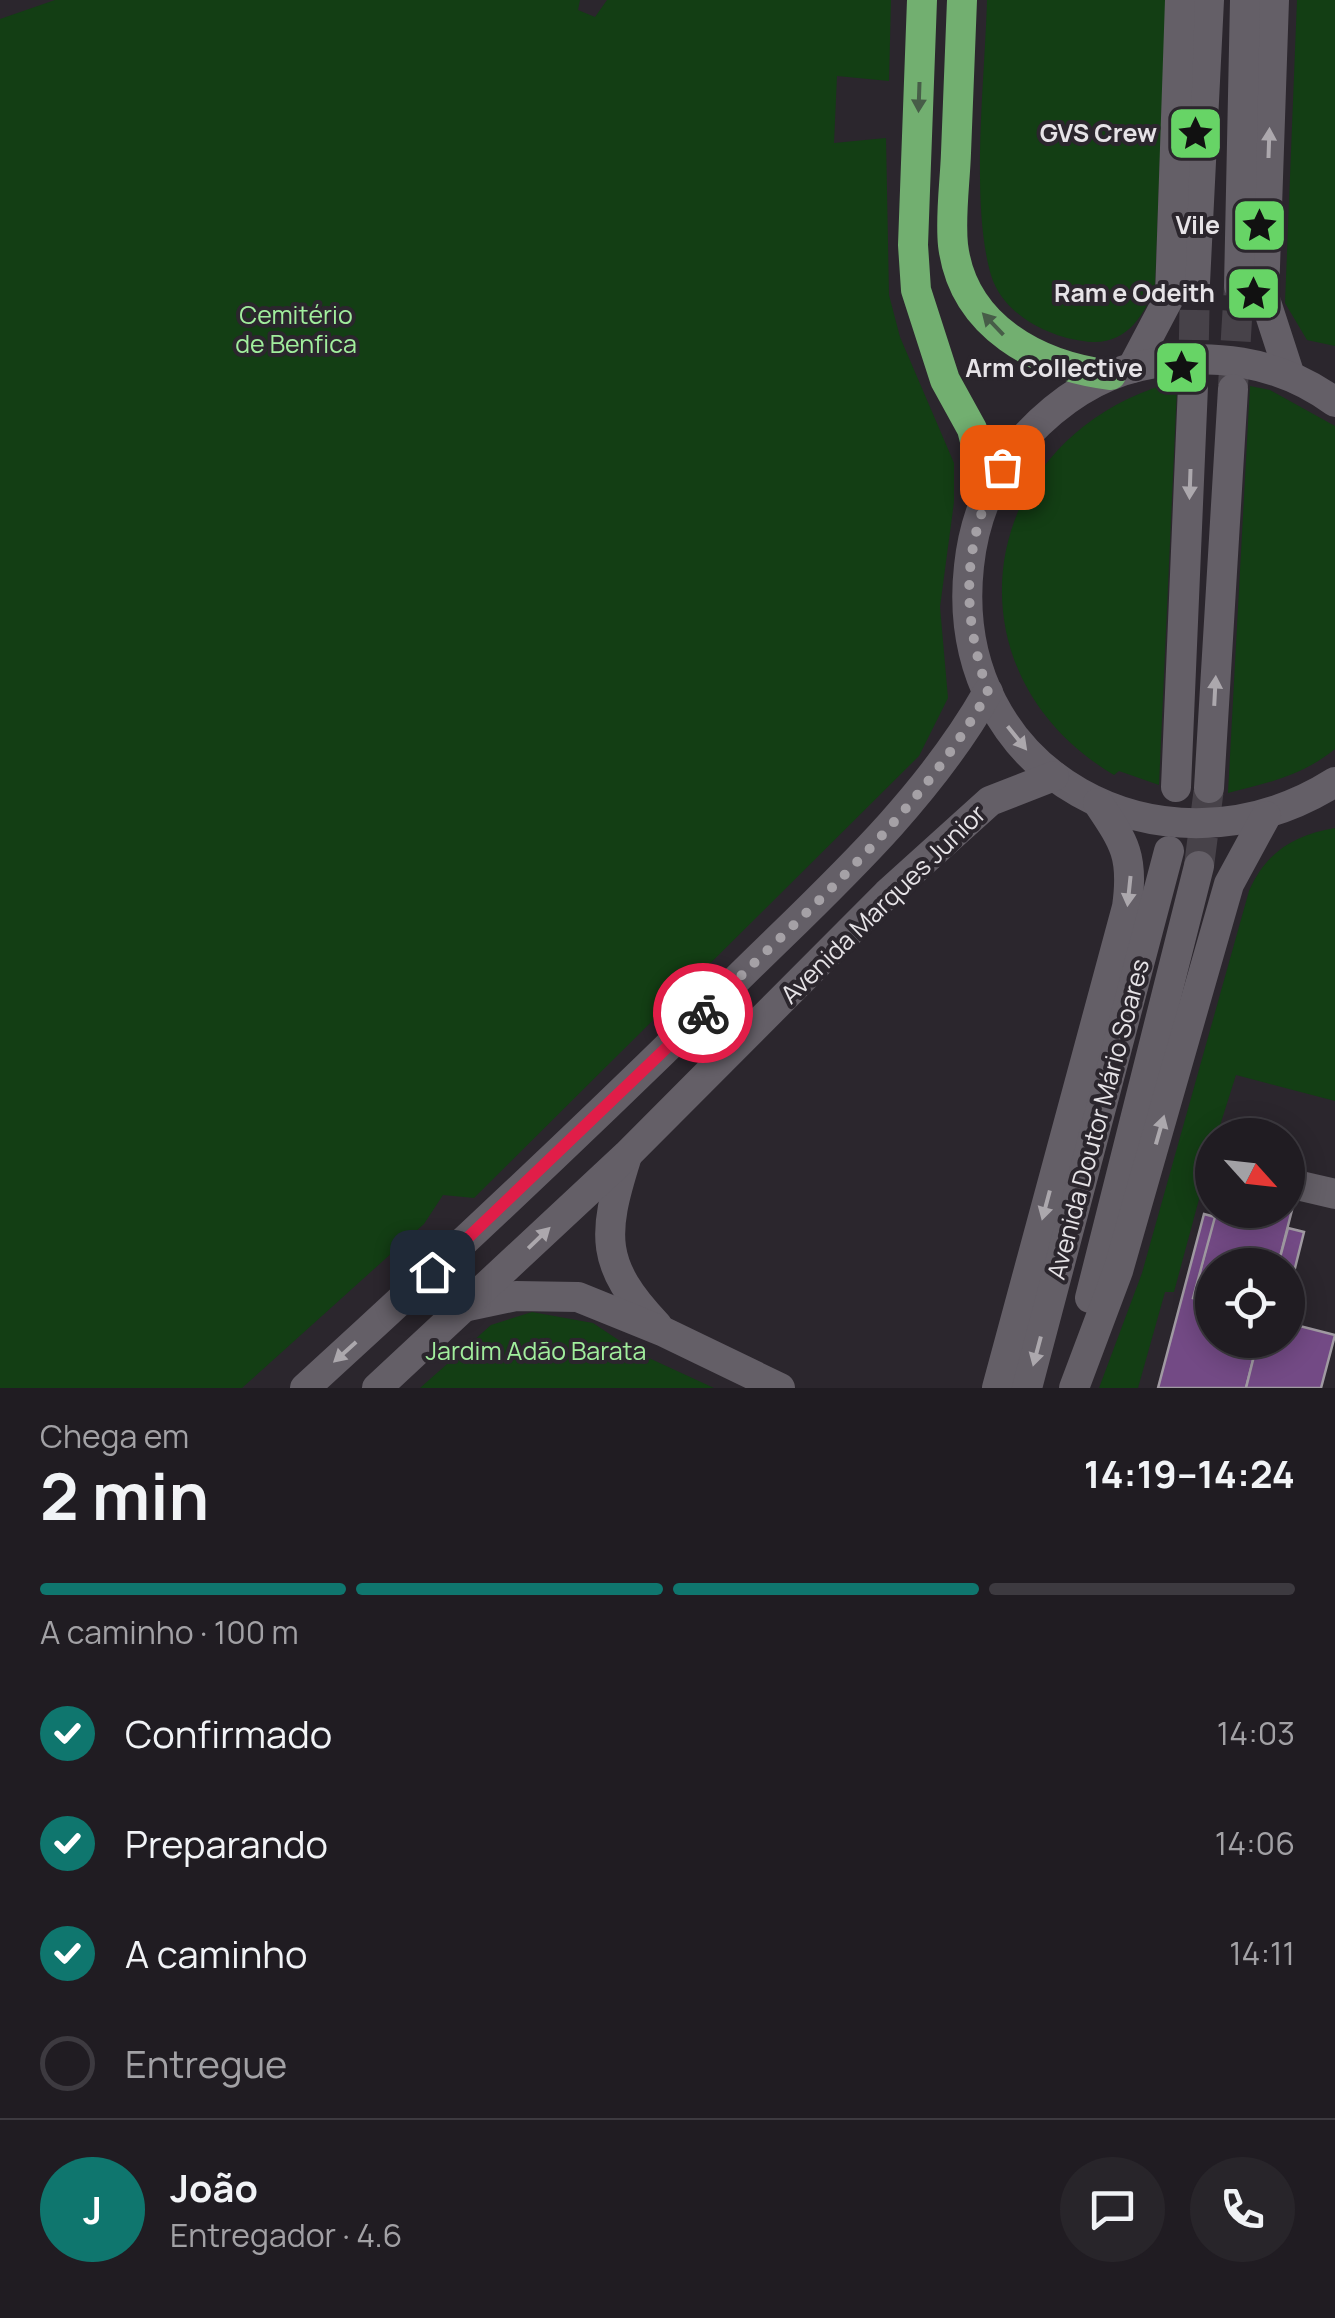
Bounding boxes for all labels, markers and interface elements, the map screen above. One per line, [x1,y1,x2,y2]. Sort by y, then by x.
one-way arrow [910,82,926,114]
place icon: GVS Crew [1166,103,1226,163]
place label: GVS Crew [1040,115,1157,150]
one-way arrow [1261,127,1277,159]
place icon: Vile [1229,195,1289,255]
place label: Vile [1175,207,1220,242]
place icon: Ram e Odeith [1224,263,1284,323]
place label: Ram e Odeith [1054,275,1215,310]
park label: Cemitério de Benfica [235,297,357,361]
one-way arrow [982,312,1005,336]
place icon: Arm Collective [1152,338,1212,398]
place label: Arm Collective [965,350,1143,385]
pin [960,425,1045,510]
icon: bag [975,440,1030,495]
one-way arrow [1181,468,1197,500]
one-way arrow [1207,674,1223,706]
one-way arrow [1006,725,1027,750]
street label: Avenida Marques Junior [772,796,993,1011]
one-way arrow [1121,876,1137,907]
street label: Avenida Doutor Mário Soares [1038,955,1157,1283]
courier [653,963,753,1063]
icon: bike [676,986,731,1041]
one-way arrow [1153,1114,1168,1145]
north arrow [1195,1118,1305,1228]
map controls [1195,1118,1305,1358]
one-way arrow [1037,1190,1053,1221]
one-way arrow [527,1227,551,1250]
pin [390,1230,475,1315]
icon: home [405,1245,460,1300]
button: locate [1195,1248,1305,1358]
park label: Jardim Adão Barata [426,1333,646,1368]
one-way arrow [1028,1336,1044,1367]
one-way arrow [333,1340,357,1363]
text: Chega em [40,1414,189,1458]
text: 14:19–14:24 [1084,1447,1295,1499]
text: 2 min [40,1451,209,1540]
text: A caminho · 100 m [40,1610,299,1654]
icon: check [40,1706,95,1761]
text: Confirmado [125,1707,332,1759]
text: 14:03 [1217,1711,1295,1755]
icon: check [40,1816,95,1871]
text: Preparando [125,1817,328,1869]
text: 14:06 [1215,1821,1295,1865]
icon: check [40,1926,95,1981]
text: A caminho [125,1927,307,1979]
text: 14:11 [1229,1931,1295,1975]
text: Entregue [125,2037,287,2089]
button: chat [1060,2157,1165,2262]
button: phone [1190,2157,1295,2262]
text: João [170,2161,258,2213]
text: J [83,2183,102,2235]
text: Entregador · 4.6 [170,2213,402,2257]

